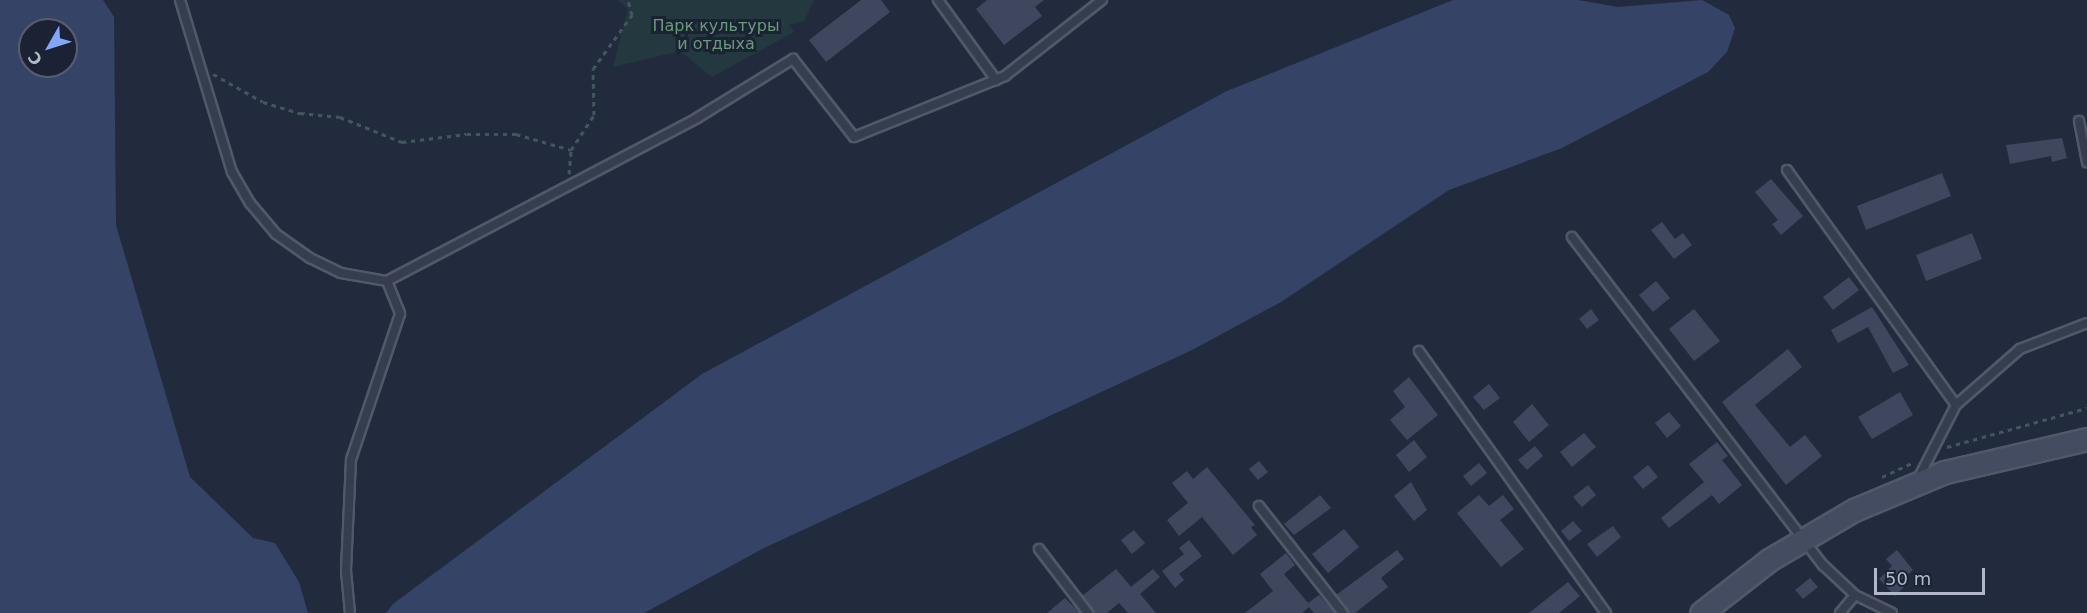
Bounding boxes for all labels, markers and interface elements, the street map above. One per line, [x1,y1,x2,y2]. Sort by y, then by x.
park label: Парк культуры и отдыха [652,16,780,54]
north arrow [18,18,78,78]
text: С [24,48,46,69]
scale bar [1877,556,1988,594]
text: 50 m [1885,568,1931,589]

